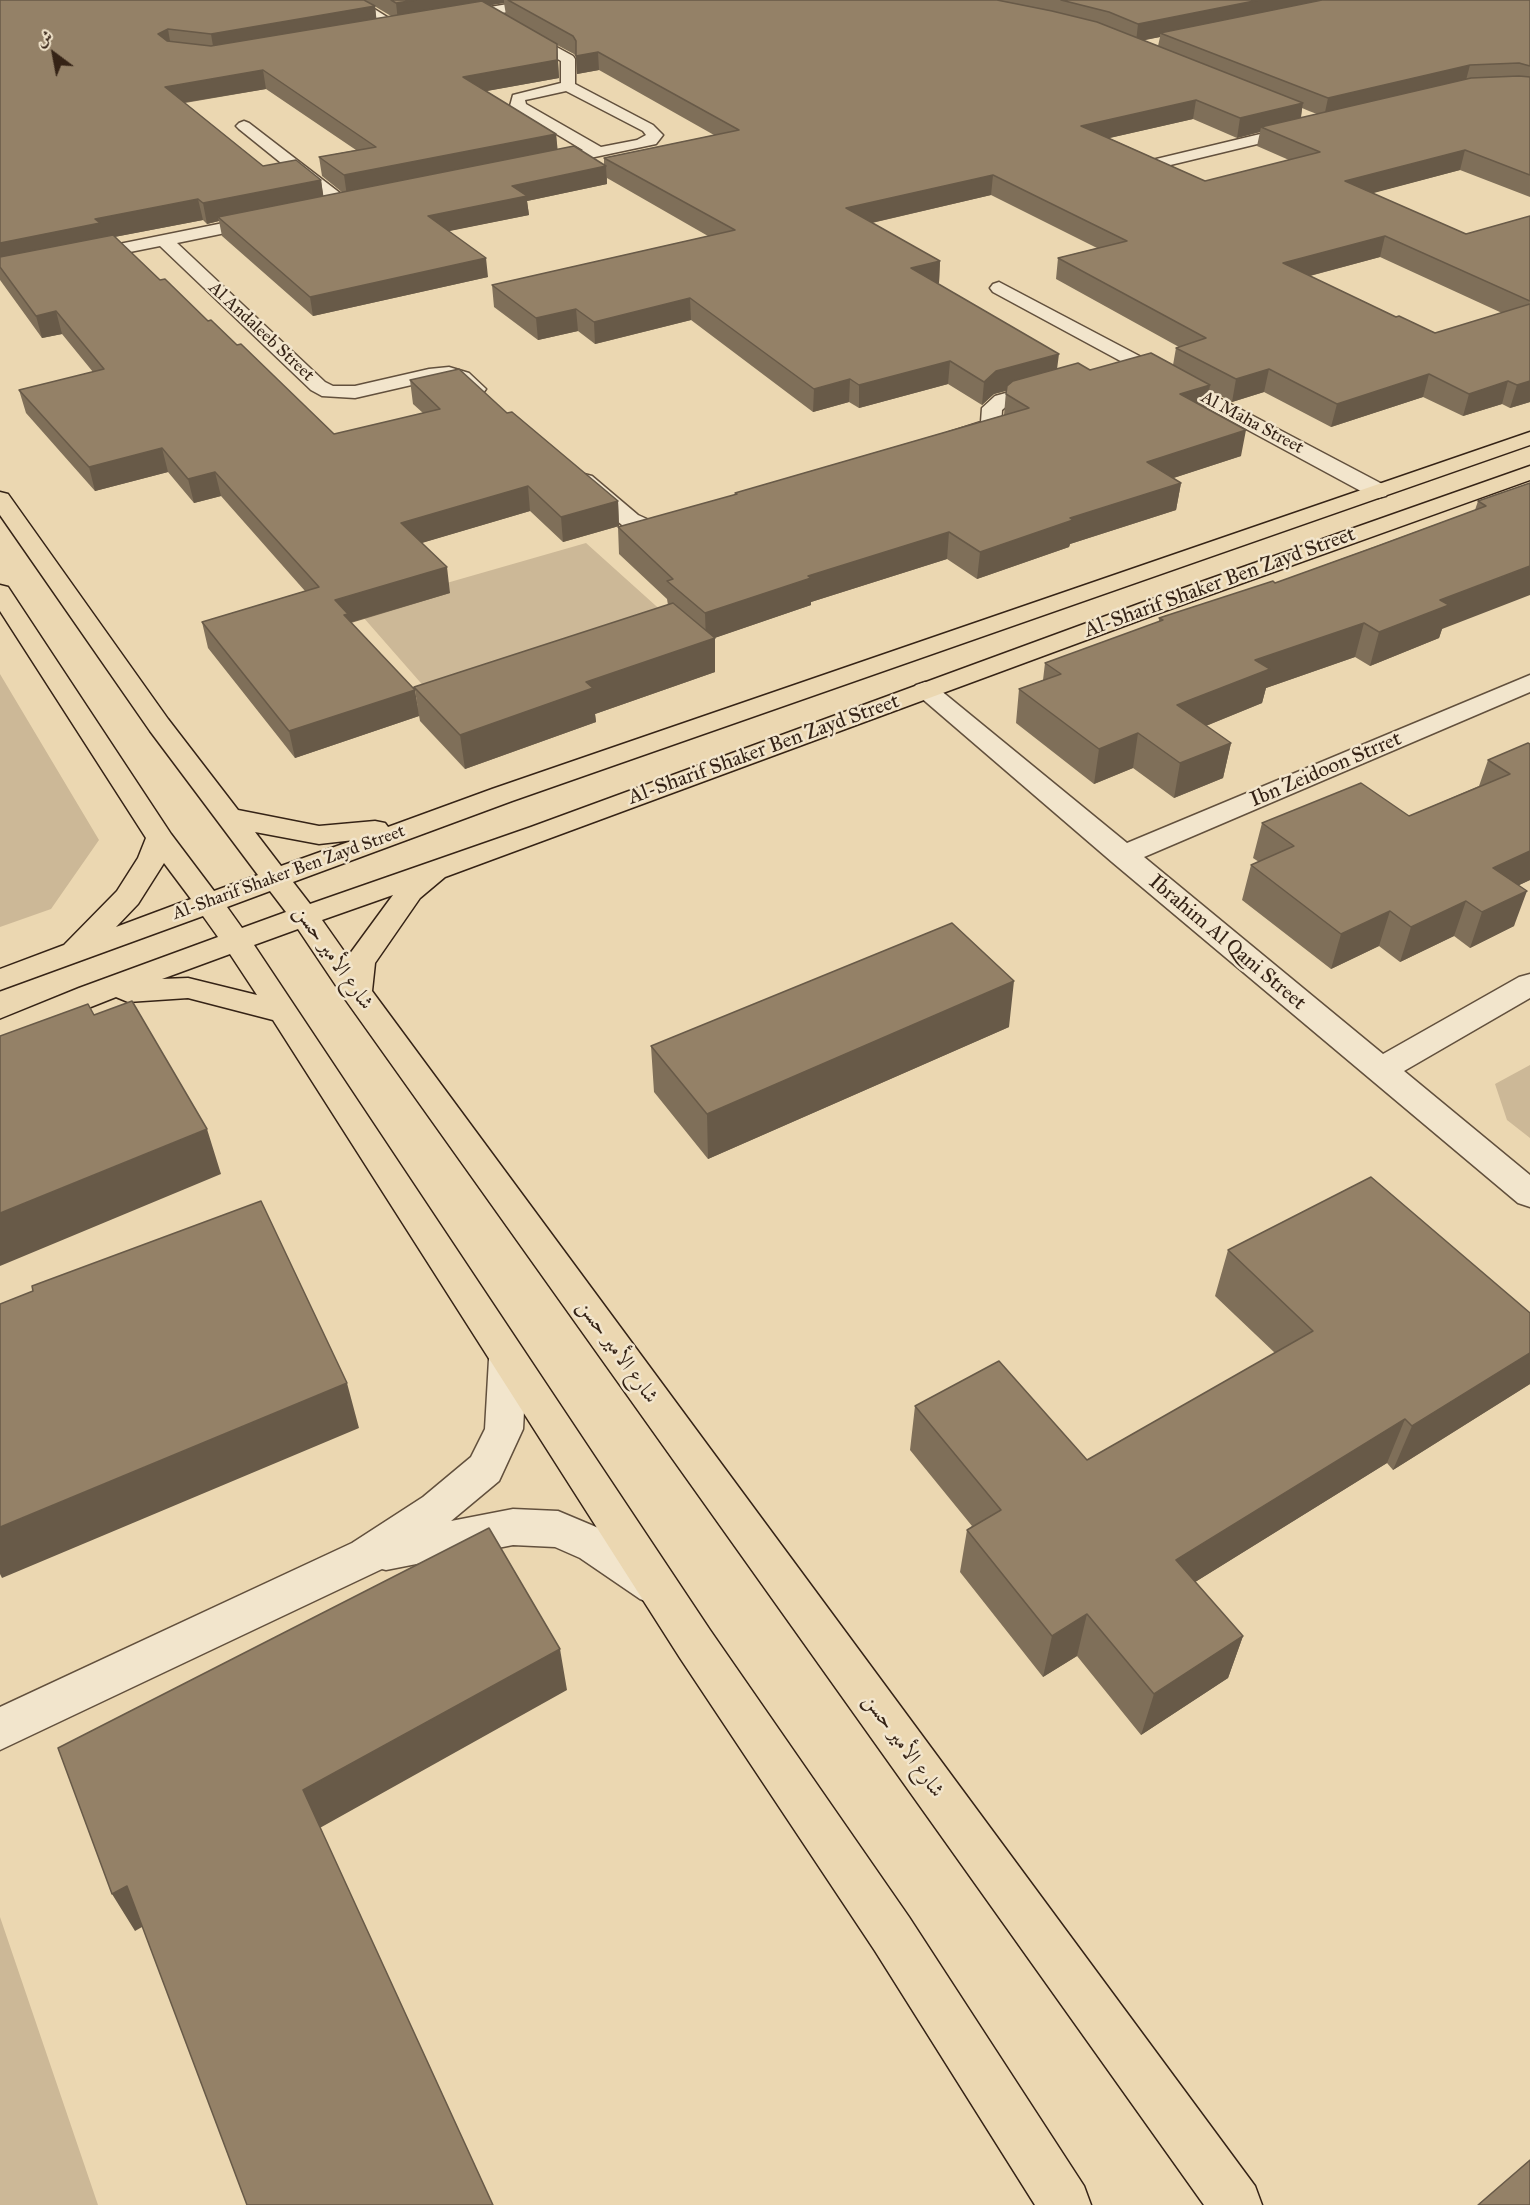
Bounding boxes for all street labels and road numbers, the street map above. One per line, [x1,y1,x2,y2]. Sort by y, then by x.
street label: Al Andaleeb Street [204,278,318,386]
street label: Al Maha Street [1197,387,1307,459]
street label: Al-Sharif Shaker Ben Zayd Street [1081,522,1359,644]
street label: Al-Sharif Shaker Ben Zayd Street [625,689,903,811]
street label: Ibn Zeidoon Strret [1247,727,1405,813]
street label: Al-Sharif Shaker Ben Zayd Street [170,821,408,925]
street label: Ibrahim Al Qani Street [1143,870,1311,1016]
street label: شارع الأمير حسن [288,901,378,1015]
street label: شارع الأمير حسن [571,1295,663,1409]
street label: شارع الأمير حسن [857,1689,949,1803]

